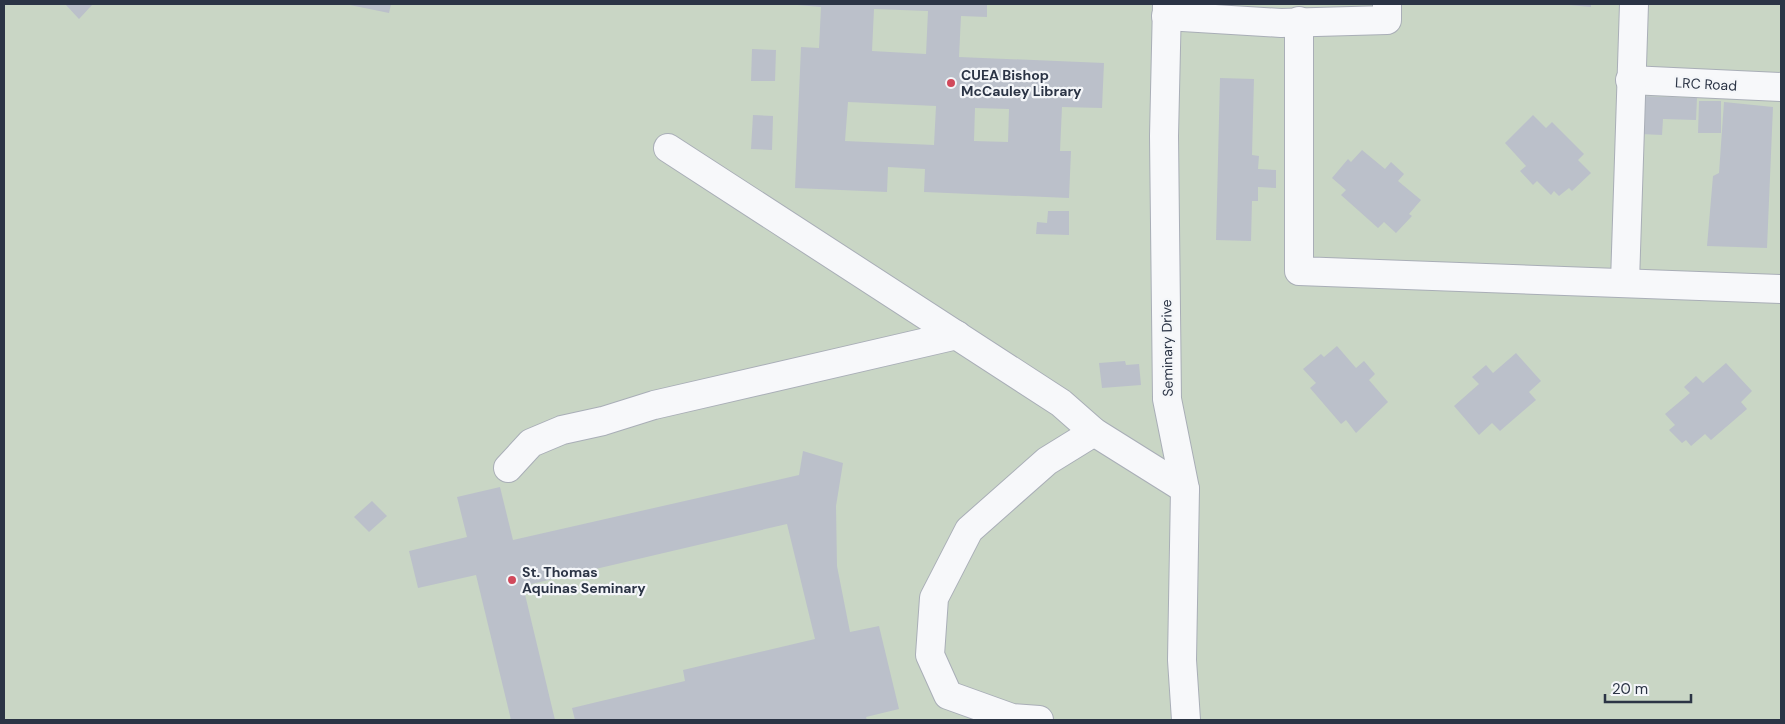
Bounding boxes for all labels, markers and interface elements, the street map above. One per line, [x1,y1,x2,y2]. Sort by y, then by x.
place label: CUEA Bishop McCauley Library [961,66,1082,100]
street label: LRC Road [1675,73,1737,95]
marker: CUEA Bishop McCauley Library [945,77,957,89]
street label: Seminary Drive [1157,299,1177,397]
place label: St. Thomas Aquinas Seminary [522,563,646,597]
marker: St. Thomas Aquinas Seminary [506,574,518,586]
scale bar [1605,672,1691,704]
text: 20 m [1612,679,1648,699]

